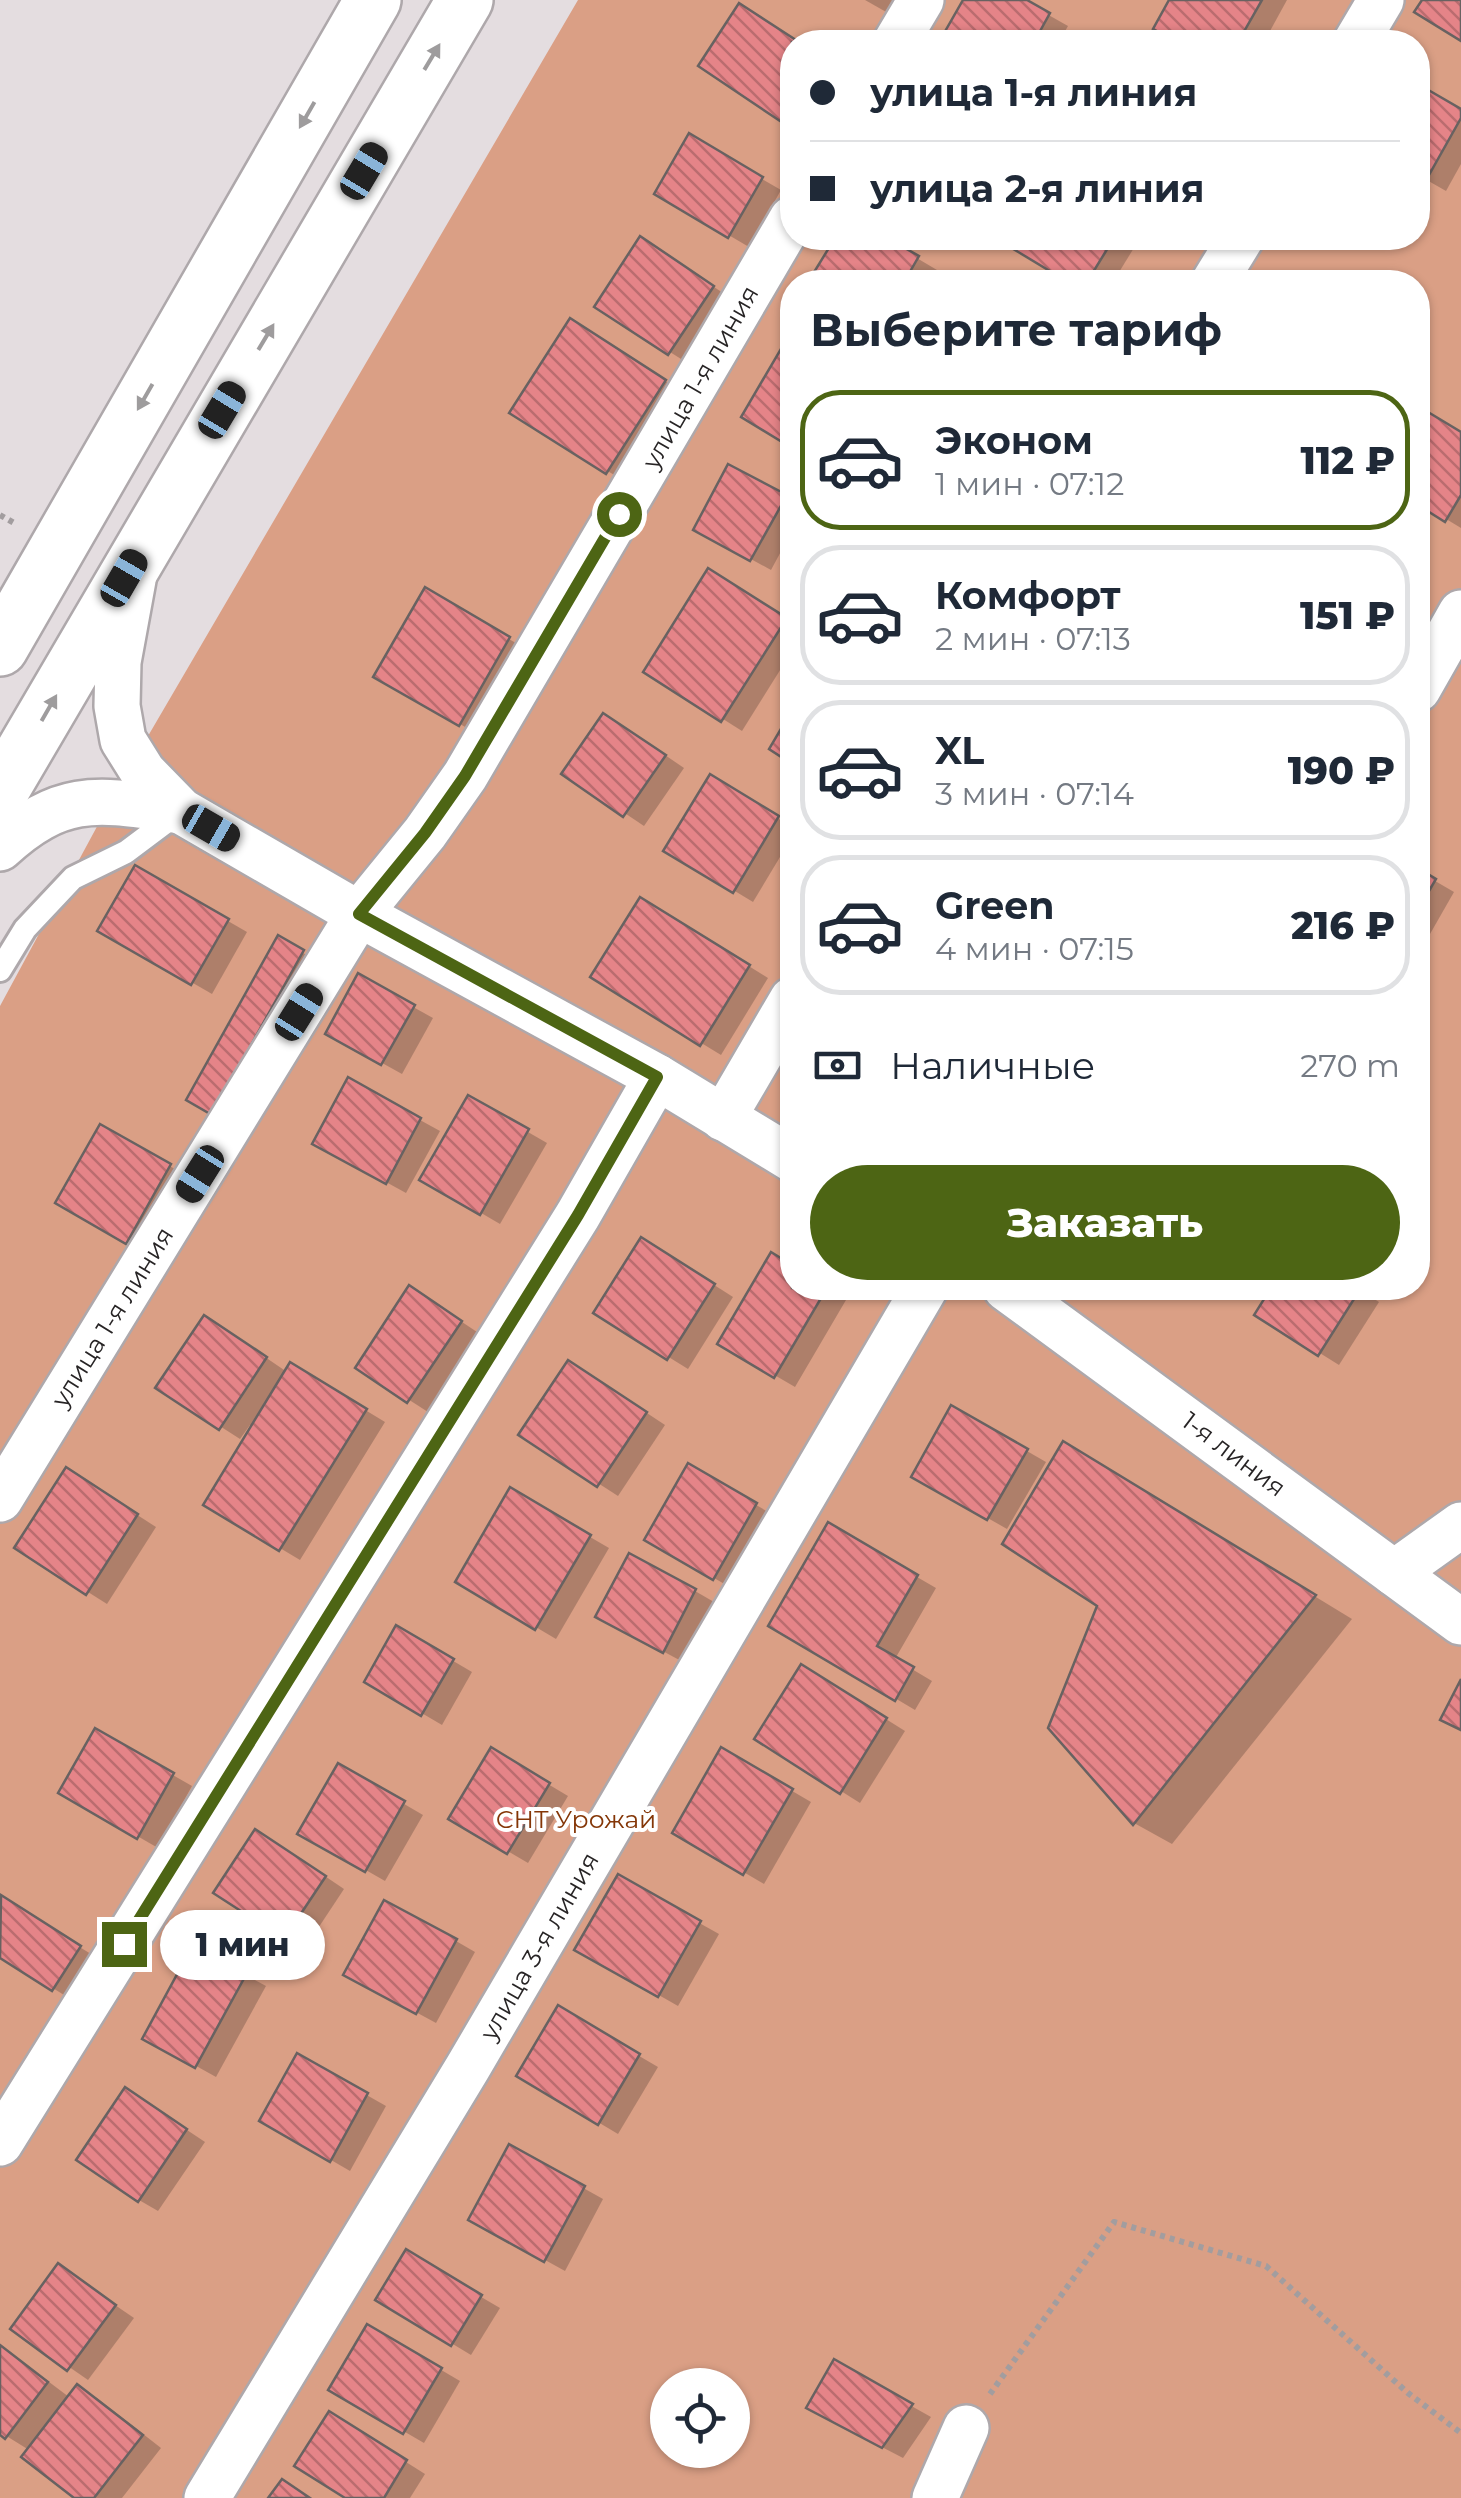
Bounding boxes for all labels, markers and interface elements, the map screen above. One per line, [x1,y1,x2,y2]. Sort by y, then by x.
one-way arrow [423,43,440,71]
text: улица 1-я линия [870,69,1197,116]
one-way arrow [299,101,317,129]
car [336,138,392,204]
text: улица 2-я линия [870,165,1205,212]
street label: улица 1-я линия [635,280,765,475]
text: Выберите тариф [810,302,1222,357]
one-way arrow [257,323,274,351]
car [194,377,250,443]
one-way arrow [137,382,154,411]
icon: car [815,415,905,505]
text: Эконом [935,417,1093,464]
text: 112 ₽ [1300,437,1395,484]
text: 1 мин · 07:12 [935,464,1124,503]
route start [597,492,642,537]
car [96,545,152,611]
icon: car [815,570,905,660]
text: Комфорт [935,572,1121,619]
text: 151 ₽ [1300,592,1395,639]
text: 2 мин · 07:13 [935,619,1131,658]
one-way arrow [39,694,57,722]
icon: car [815,725,905,815]
text: XL [935,727,984,774]
text: 190 ₽ [1288,747,1395,794]
text: 3 мин · 07:14 [935,774,1134,813]
car [178,800,244,856]
icon: car [815,880,905,970]
text: Green [935,882,1055,929]
text: 216 ₽ [1291,902,1395,949]
text: 4 мин · 07:15 [935,929,1134,968]
car [270,979,328,1045]
icon: cash [810,1038,865,1093]
text: Наличные [890,1042,1095,1089]
text: 270 m [1300,1046,1400,1085]
car [171,1141,229,1207]
button: Заказать [810,1165,1400,1280]
street label: улица 1-я линия [44,1221,179,1413]
street label: 1-я линия [1176,1405,1292,1503]
park label: СНТ Урожай [496,1804,656,1834]
street label: улица 3-я линия [473,1847,605,2046]
callout: 1 мин [159,1909,324,1979]
route end [102,1922,147,1967]
text: 1 мин [195,1925,290,1964]
map controls [650,2368,750,2468]
button: locate [650,2368,750,2468]

